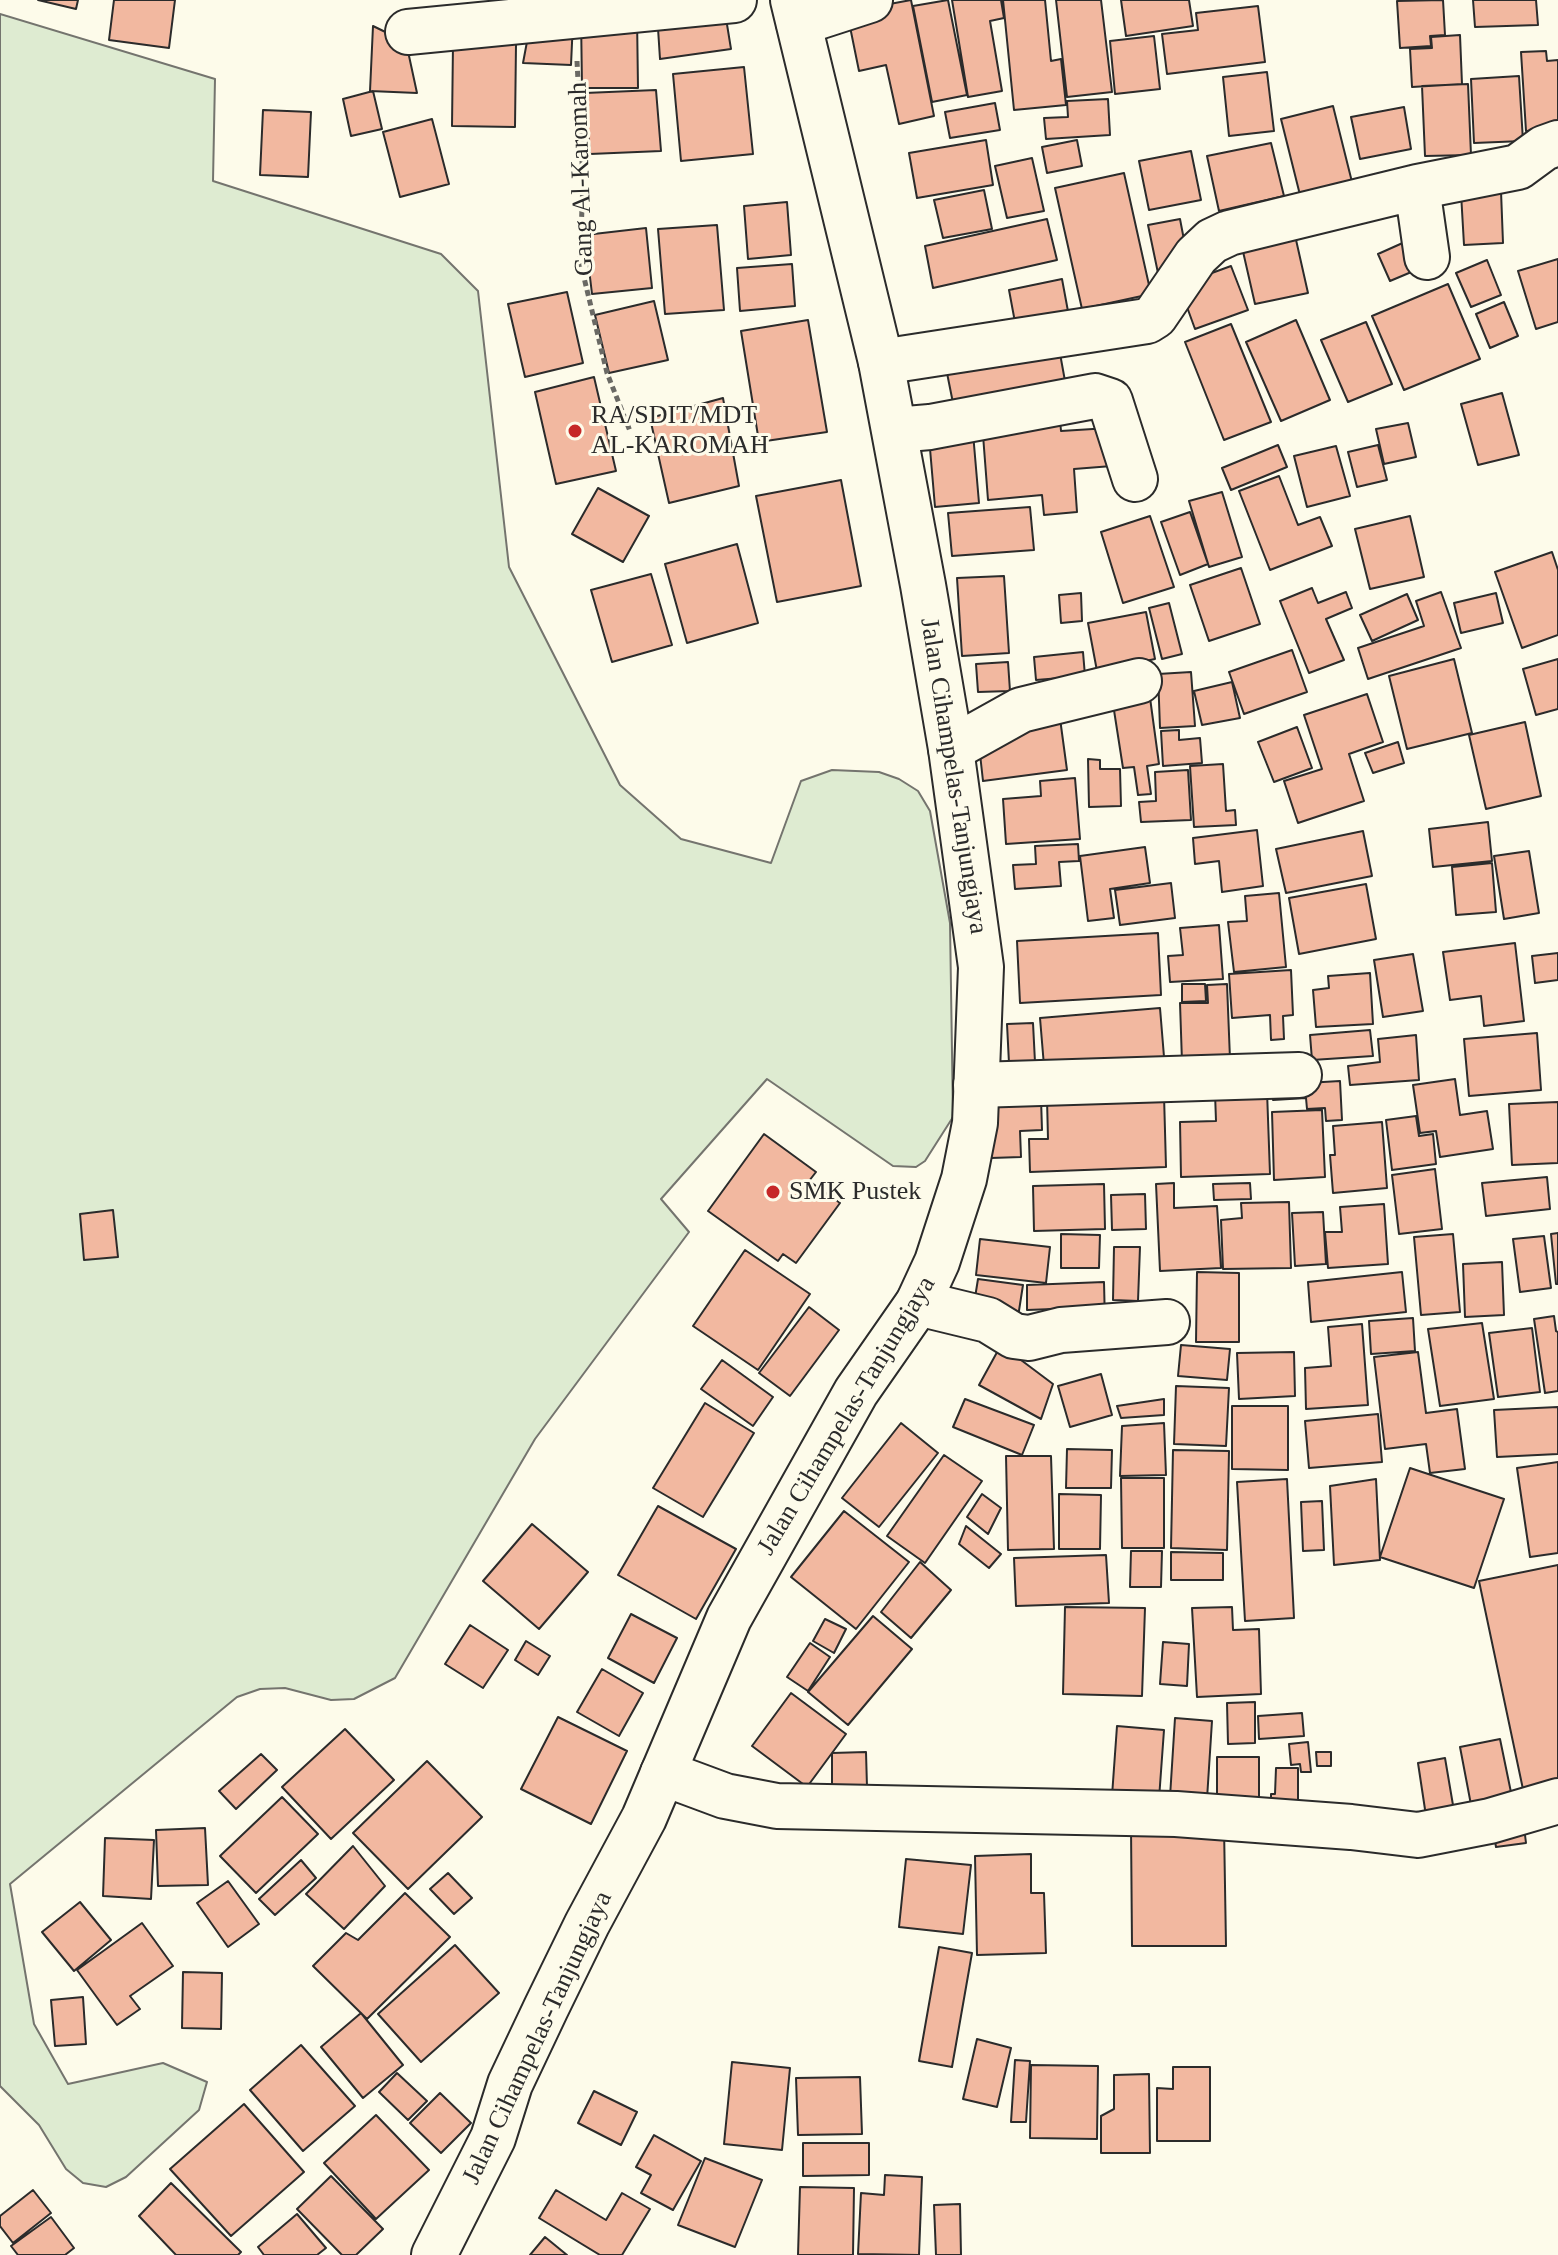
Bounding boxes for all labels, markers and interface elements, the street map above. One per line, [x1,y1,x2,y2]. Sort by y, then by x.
street label: Gang Al-Karomah [563,81,601,277]
place label: RA/SDIT/MDT AL-KAROMAH [591,400,769,462]
marker: RA/SDIT/MDT AL-KAROMAH [566,422,584,440]
street label: Jalan Cihampelas-Tanjungjaya [913,616,993,936]
place label: SMK Pustek [789,1176,921,1208]
marker: SMK Pustek [764,1183,782,1201]
street label: Jalan Cihampelas-Tanjungjaya [751,1271,943,1561]
street label: Jalan Cihampelas-Tanjungjaya [456,1887,620,2189]

